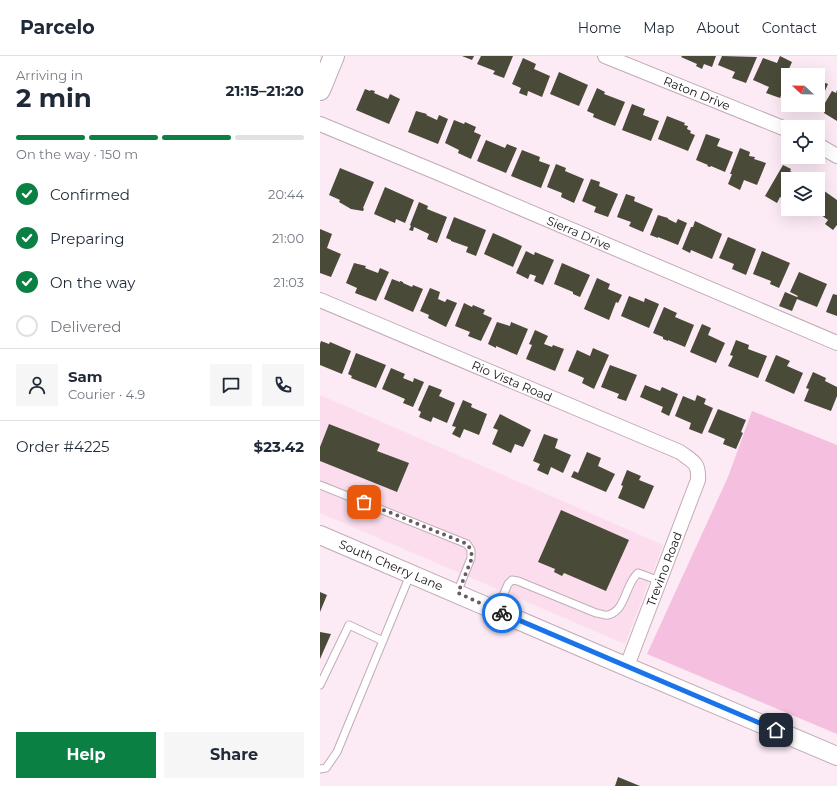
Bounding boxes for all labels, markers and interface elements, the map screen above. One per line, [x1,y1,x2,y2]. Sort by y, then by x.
text: Parcelo [20,16,95,39]
text: Home [578,19,621,37]
text: Map [643,19,674,37]
text: About [696,19,740,37]
text: Contact [762,19,817,37]
text: Arriving in [16,67,83,83]
north arrow [781,68,825,112]
map controls [781,68,825,216]
street label: Raton Drive [661,73,733,113]
text: 21:15–21:20 [226,81,304,100]
text: 2 min [16,82,92,114]
button: locate [781,120,825,164]
text: On the way · 150 m [16,146,138,162]
button: layers [781,172,825,216]
icon: check [16,183,38,205]
text: Confirmed [50,185,130,204]
text: 20:44 [268,186,304,202]
street label: Sierra Drive [545,213,613,253]
icon: check [16,227,38,249]
text: Preparing [50,229,125,248]
text: 21:00 [272,230,304,246]
icon: check [16,271,38,293]
text: On the way [50,273,135,292]
text: 21:03 [273,274,304,290]
text: Delivered [50,317,122,336]
street label: Rio Vista Road [469,357,555,405]
button: person [16,364,58,406]
button: chat [210,364,252,406]
button: phone [262,364,304,406]
text: Sam [68,367,103,386]
text: Courier · 4.9 [68,386,145,402]
text: Order #4225 [16,437,109,456]
text: $23.42 [254,437,304,456]
pin [347,485,381,519]
icon: bag [353,491,375,513]
street label: Trevino Road [643,530,685,608]
street label: South Cherry Lane [337,536,445,594]
courier [482,593,522,633]
icon: bike [491,602,513,624]
pin [759,713,793,747]
icon: home [765,719,787,741]
button: Help [16,732,156,778]
button: Share [164,732,304,778]

